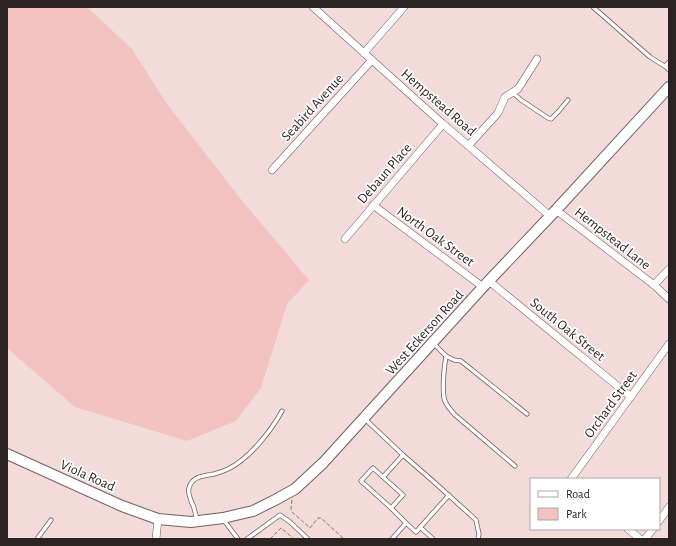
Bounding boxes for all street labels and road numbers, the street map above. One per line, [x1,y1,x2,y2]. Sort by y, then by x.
street label: Hempstead Road [398,67,478,139]
street label: Seabird Avenue [279,72,346,144]
street label: Debaun Place [355,141,415,206]
street label: North Oak Street [394,204,477,270]
street label: Hempstead Lane [572,205,653,273]
street label: West Eckerson Road [383,288,466,378]
street label: South Oak Street [527,296,608,364]
street label: Orchard Street [582,368,640,441]
street label: Viola Road [58,458,117,494]

